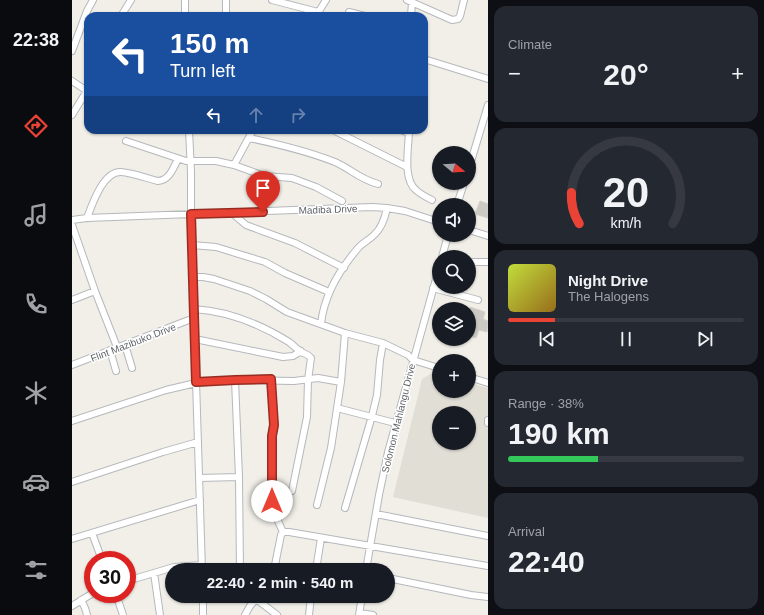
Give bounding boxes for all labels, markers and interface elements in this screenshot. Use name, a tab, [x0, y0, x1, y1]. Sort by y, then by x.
icon: left	[104, 28, 156, 80]
text: 150 m	[170, 28, 249, 59]
text: 22:38	[13, 30, 59, 50]
text: Climate	[508, 37, 552, 52]
text: 20°	[603, 58, 649, 91]
text: Turn left	[170, 61, 235, 81]
text: −	[508, 61, 521, 86]
text: +	[731, 61, 744, 86]
icon: left	[203, 104, 225, 126]
icon: ahead	[245, 104, 267, 126]
icon: right	[287, 104, 309, 126]
icon: directions	[22, 112, 50, 140]
north arrow	[432, 146, 476, 190]
map controls	[432, 146, 476, 450]
text: 20	[603, 168, 649, 215]
pin	[246, 171, 280, 212]
icon: arrive	[252, 177, 274, 199]
button: sound	[432, 198, 476, 242]
icon: music	[22, 201, 50, 229]
street label: Madiba Drive	[298, 203, 358, 216]
text: km/h	[611, 214, 642, 230]
button: search	[432, 250, 476, 294]
text: Night Drive	[568, 272, 648, 289]
text: The Halogens	[568, 289, 649, 304]
icon: phone	[22, 290, 50, 318]
button: layers	[432, 302, 476, 346]
street label: Flint Mazibuko Drive	[89, 321, 178, 364]
icon: previous	[536, 328, 558, 350]
icon: pause	[615, 328, 637, 350]
icon: next	[694, 328, 716, 350]
button: +	[432, 354, 476, 398]
street label: Solomon Mahlangu Drive	[380, 362, 418, 474]
icon: climate	[22, 379, 50, 407]
text: Range · 38%	[508, 396, 584, 411]
button: −	[432, 406, 476, 450]
text: 190 km	[508, 417, 610, 450]
icon: car	[22, 468, 50, 496]
position arrow	[251, 480, 293, 522]
text: Arrival	[508, 524, 545, 539]
text: 22:40	[508, 545, 585, 578]
speed limit sign: 30	[84, 551, 136, 603]
icon: filters	[22, 556, 50, 584]
text: 22:40 · 2 min · 540 m	[207, 574, 353, 591]

